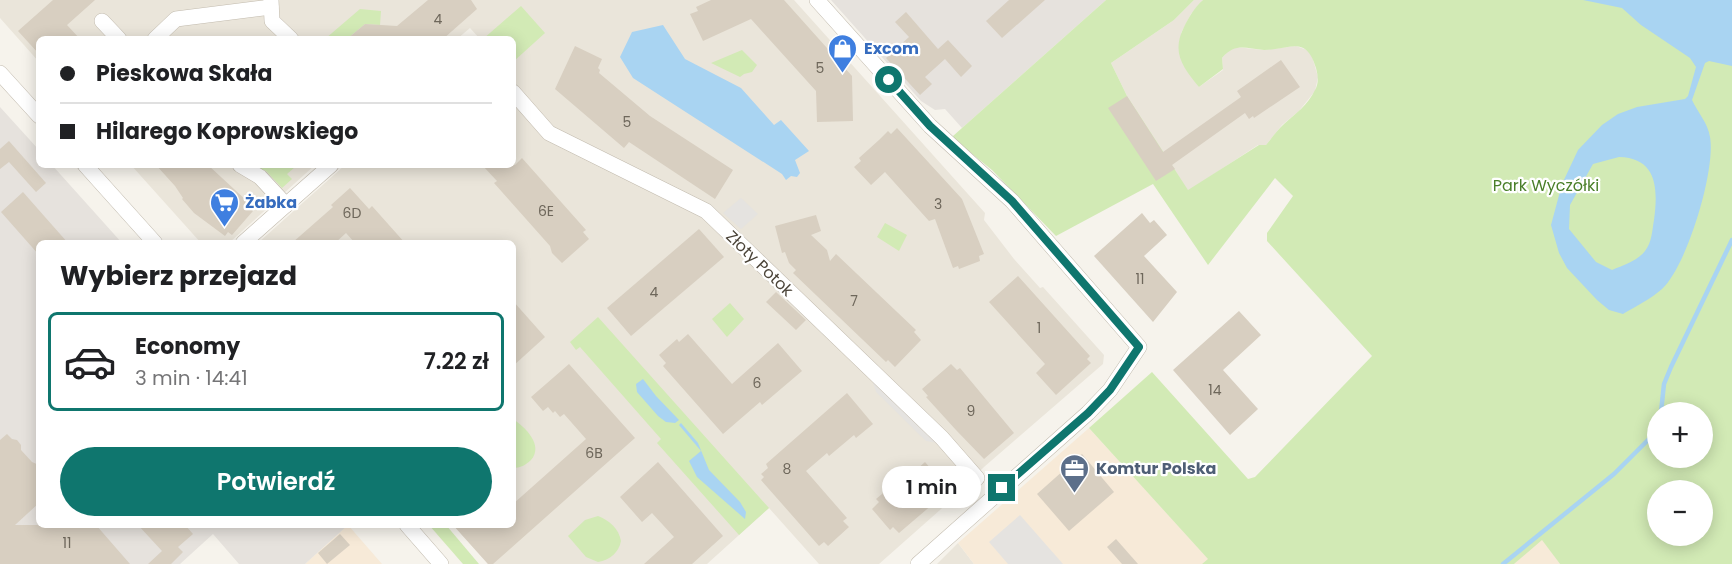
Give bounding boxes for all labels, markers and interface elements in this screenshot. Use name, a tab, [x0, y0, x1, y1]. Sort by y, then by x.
house number: 4	[434, 9, 443, 29]
shop icon: Excom	[827, 32, 859, 74]
place label: Excom	[864, 37, 919, 60]
text: Pieskowa Skała	[96, 58, 272, 89]
house number: 5	[816, 58, 824, 78]
route start	[875, 66, 902, 93]
house number: 5	[623, 112, 631, 132]
text: Hilarego Koprowskiego	[96, 116, 358, 147]
park label: Park Wyczółki	[1493, 174, 1599, 197]
supermarket icon: Żabka	[208, 186, 240, 228]
place label: Żabka	[245, 191, 297, 214]
house number: 3	[934, 194, 942, 214]
house number: 6E	[538, 201, 554, 221]
house number: 6D	[343, 203, 361, 223]
street label: Złoty Potok	[721, 225, 799, 302]
text: Wybierz przejazd	[60, 257, 297, 294]
house number: 11	[1136, 269, 1144, 289]
house number: 4	[650, 282, 659, 302]
house number: 7	[850, 291, 858, 311]
house number: 1	[1037, 318, 1041, 338]
text: Economy	[135, 331, 240, 362]
icon: car	[63, 335, 117, 389]
text: 7.22 zł	[424, 346, 489, 377]
text: 3 min · 14:41	[135, 364, 248, 392]
house number: 6	[753, 373, 762, 393]
house number: 14	[1208, 380, 1222, 400]
house number: 9	[967, 401, 975, 421]
map controls	[1647, 402, 1713, 546]
button: +	[1647, 402, 1713, 468]
house number: 6B	[585, 443, 603, 463]
button: Potwierdź	[60, 447, 492, 516]
office icon: Komtur Polska	[1059, 452, 1091, 494]
place label: Komtur Polska	[1096, 457, 1216, 480]
house number: 8	[783, 459, 792, 479]
callout: 1 min	[882, 467, 981, 509]
text: 1 min	[906, 473, 957, 501]
route end	[988, 474, 1015, 501]
button: −	[1647, 480, 1713, 546]
house number: 11	[63, 533, 71, 553]

